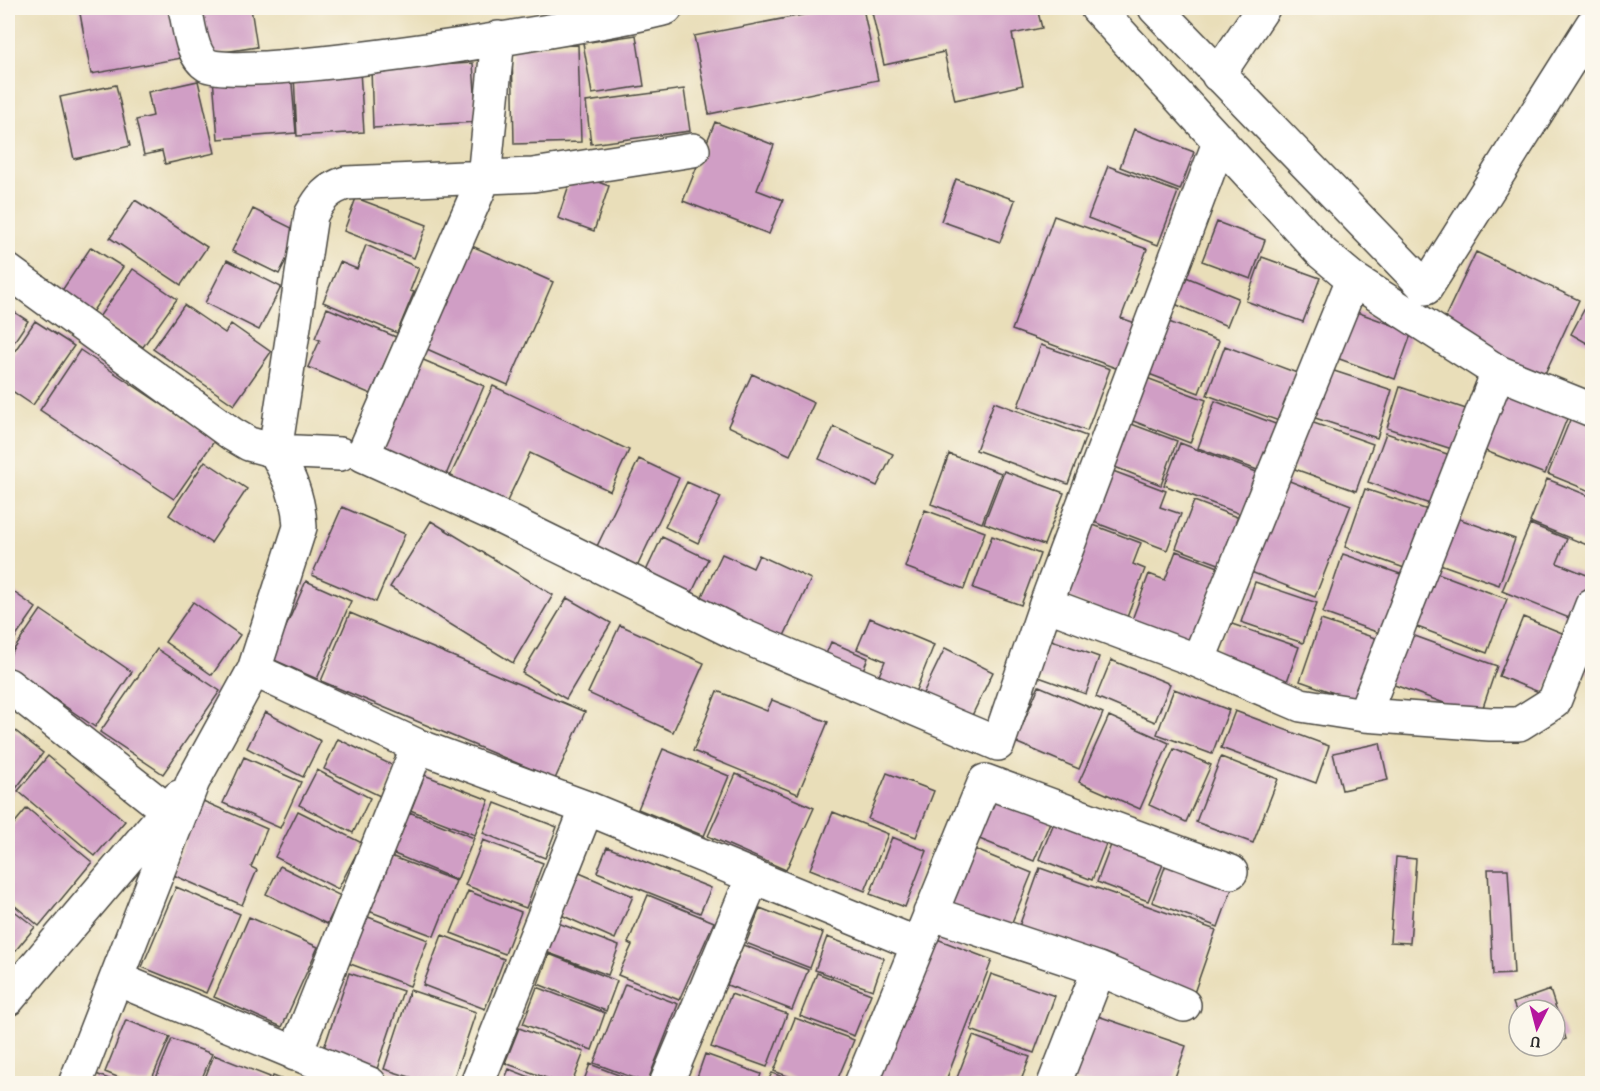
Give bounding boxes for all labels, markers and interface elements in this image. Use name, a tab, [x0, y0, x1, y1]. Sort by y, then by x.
north arrow	[1507, 998, 1567, 1058]
text: U	[1529, 1030, 1542, 1053]

